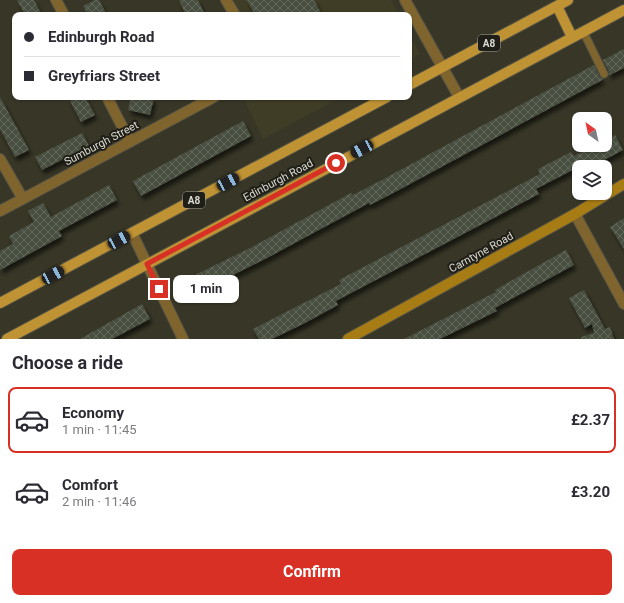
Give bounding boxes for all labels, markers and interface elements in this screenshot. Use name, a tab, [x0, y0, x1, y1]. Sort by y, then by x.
text: Edinburgh Road	[48, 28, 155, 46]
road number: A8	[478, 35, 500, 51]
text: Greyfriars Street	[48, 67, 160, 85]
north arrow	[572, 112, 612, 152]
map controls	[572, 112, 612, 200]
street label: Sumburgh Street	[62, 118, 141, 168]
car	[349, 138, 375, 160]
route start	[327, 154, 345, 172]
street label: Edinburgh Road	[241, 157, 315, 204]
button: layers	[572, 160, 612, 200]
car	[215, 171, 241, 193]
road number: A8	[183, 192, 205, 208]
car	[106, 229, 132, 251]
street label: Carntyne Road	[447, 229, 516, 275]
car	[40, 264, 66, 286]
callout: 1 min	[173, 275, 239, 303]
route end	[150, 280, 168, 298]
text: 1 min	[190, 281, 222, 296]
text: Choose a ride	[12, 352, 123, 373]
icon: car	[14, 402, 50, 438]
text: Economy	[62, 404, 124, 422]
text: £2.37	[571, 411, 610, 429]
text: 1 min · 11:45	[62, 422, 137, 437]
icon: car	[14, 474, 50, 510]
text: Comfort	[62, 476, 118, 494]
text: £3.20	[571, 483, 610, 501]
text: 2 min · 11:46	[62, 494, 137, 509]
button: Confirm	[12, 549, 612, 595]

